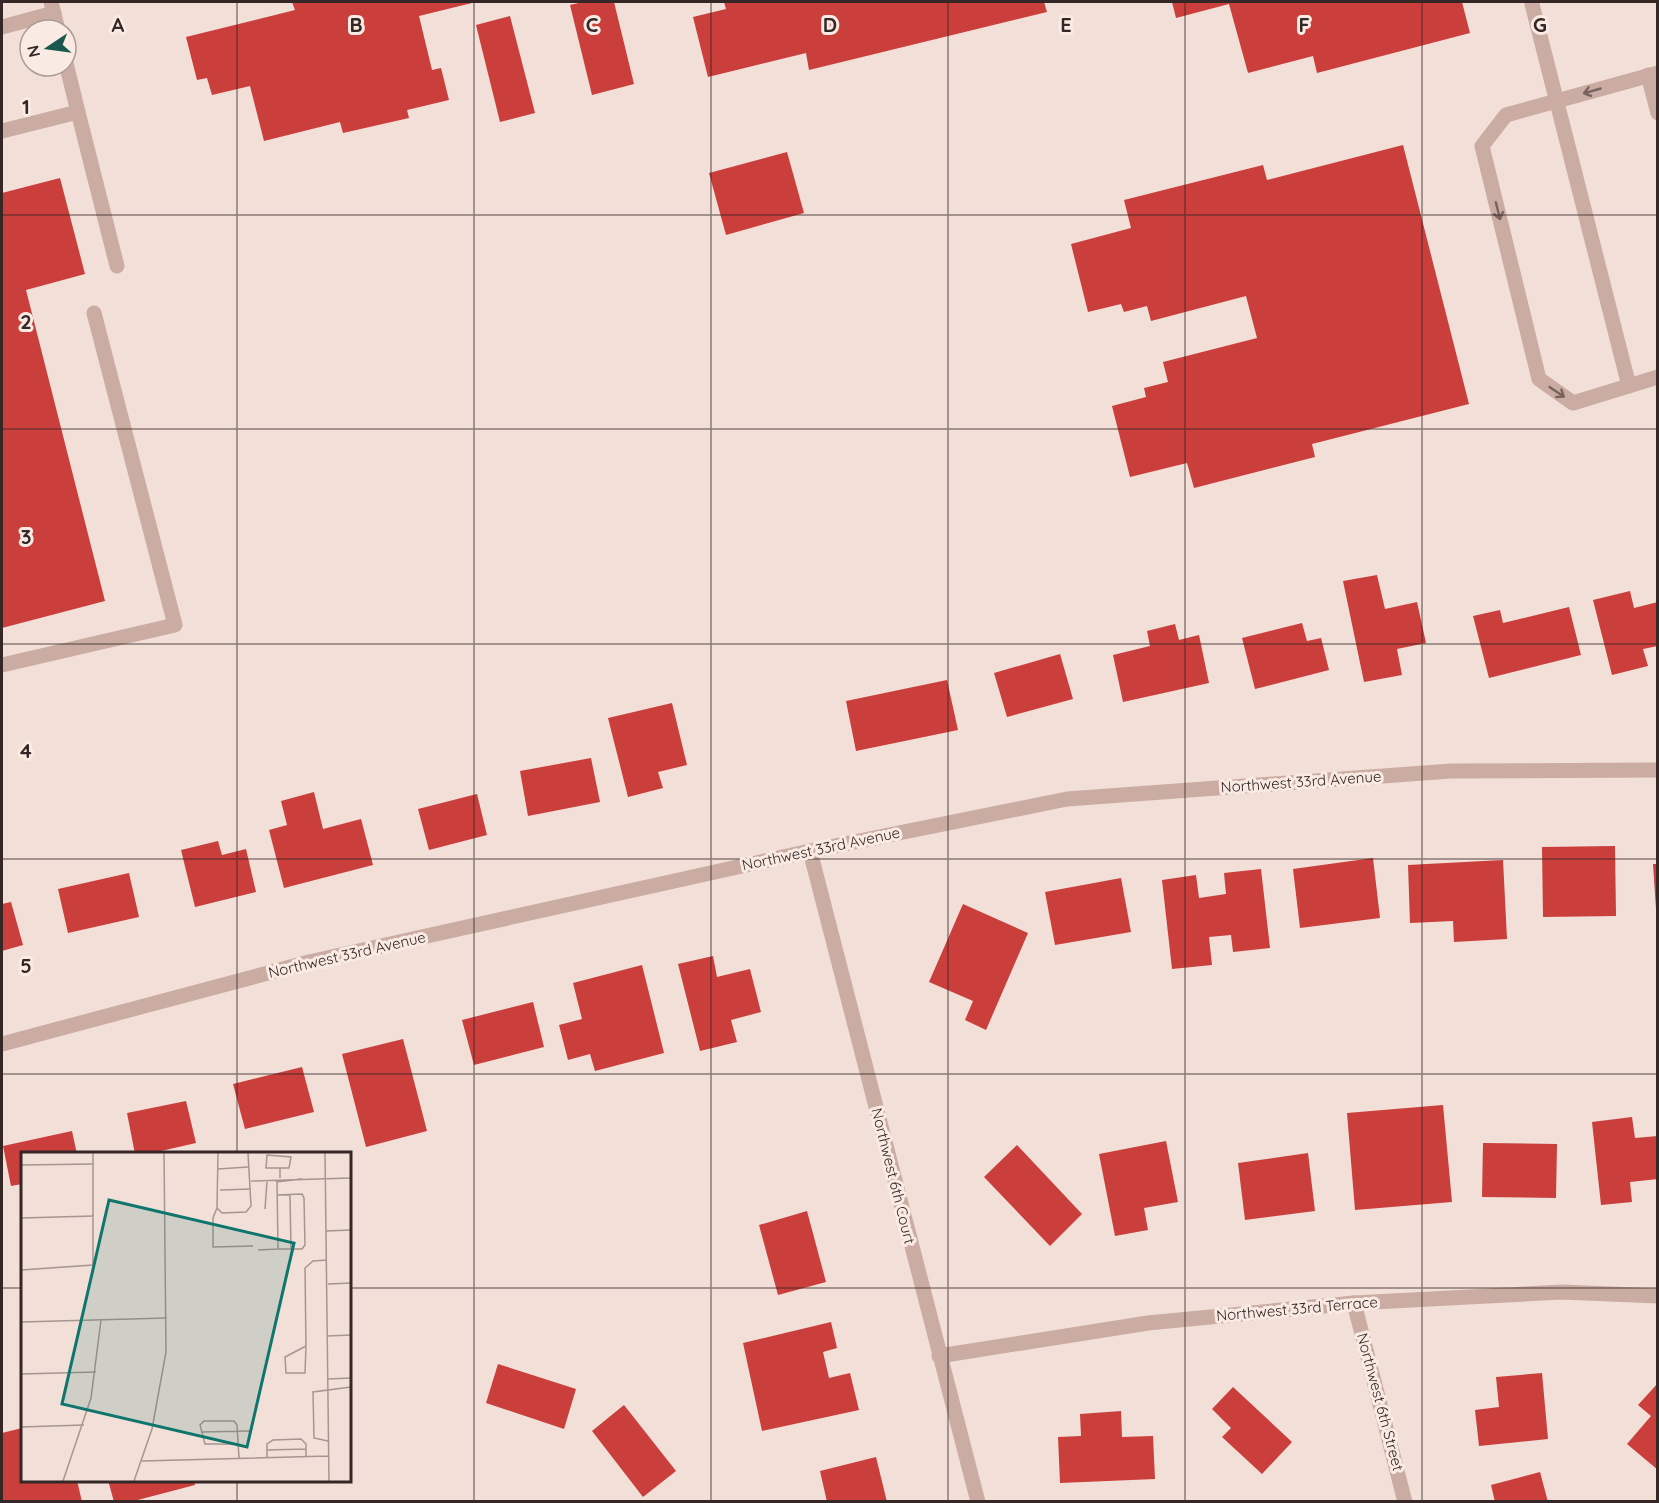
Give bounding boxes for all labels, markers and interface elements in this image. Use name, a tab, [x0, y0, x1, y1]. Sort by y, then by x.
text: A	[112, 12, 125, 37]
text: B	[349, 12, 363, 37]
text: C	[586, 12, 599, 37]
text: D	[823, 12, 837, 37]
text: E	[1060, 12, 1072, 37]
text: F	[1298, 12, 1310, 37]
text: G	[1533, 12, 1547, 37]
north arrow	[18, 18, 78, 78]
text: N	[22, 43, 44, 59]
one-way arrow	[1582, 86, 1601, 97]
text: 1	[22, 94, 30, 119]
one-way arrow	[1492, 201, 1504, 220]
text: 2	[20, 309, 32, 334]
one-way arrow	[1548, 385, 1565, 398]
text: 3	[21, 524, 31, 549]
text: 4	[20, 738, 32, 763]
street label: Northwest 33rd Avenue	[1220, 766, 1382, 797]
street label: Northwest 33rd Avenue	[740, 822, 902, 875]
street label: Northwest 33rd Avenue	[266, 927, 427, 982]
text: 5	[20, 953, 32, 978]
street label: Northwest 6th Court	[867, 1106, 920, 1246]
inset map	[21, 1152, 351, 1482]
street label: Northwest 33rd Terrace	[1215, 1292, 1379, 1325]
street label: Northwest 6th Street	[1353, 1331, 1408, 1473]

